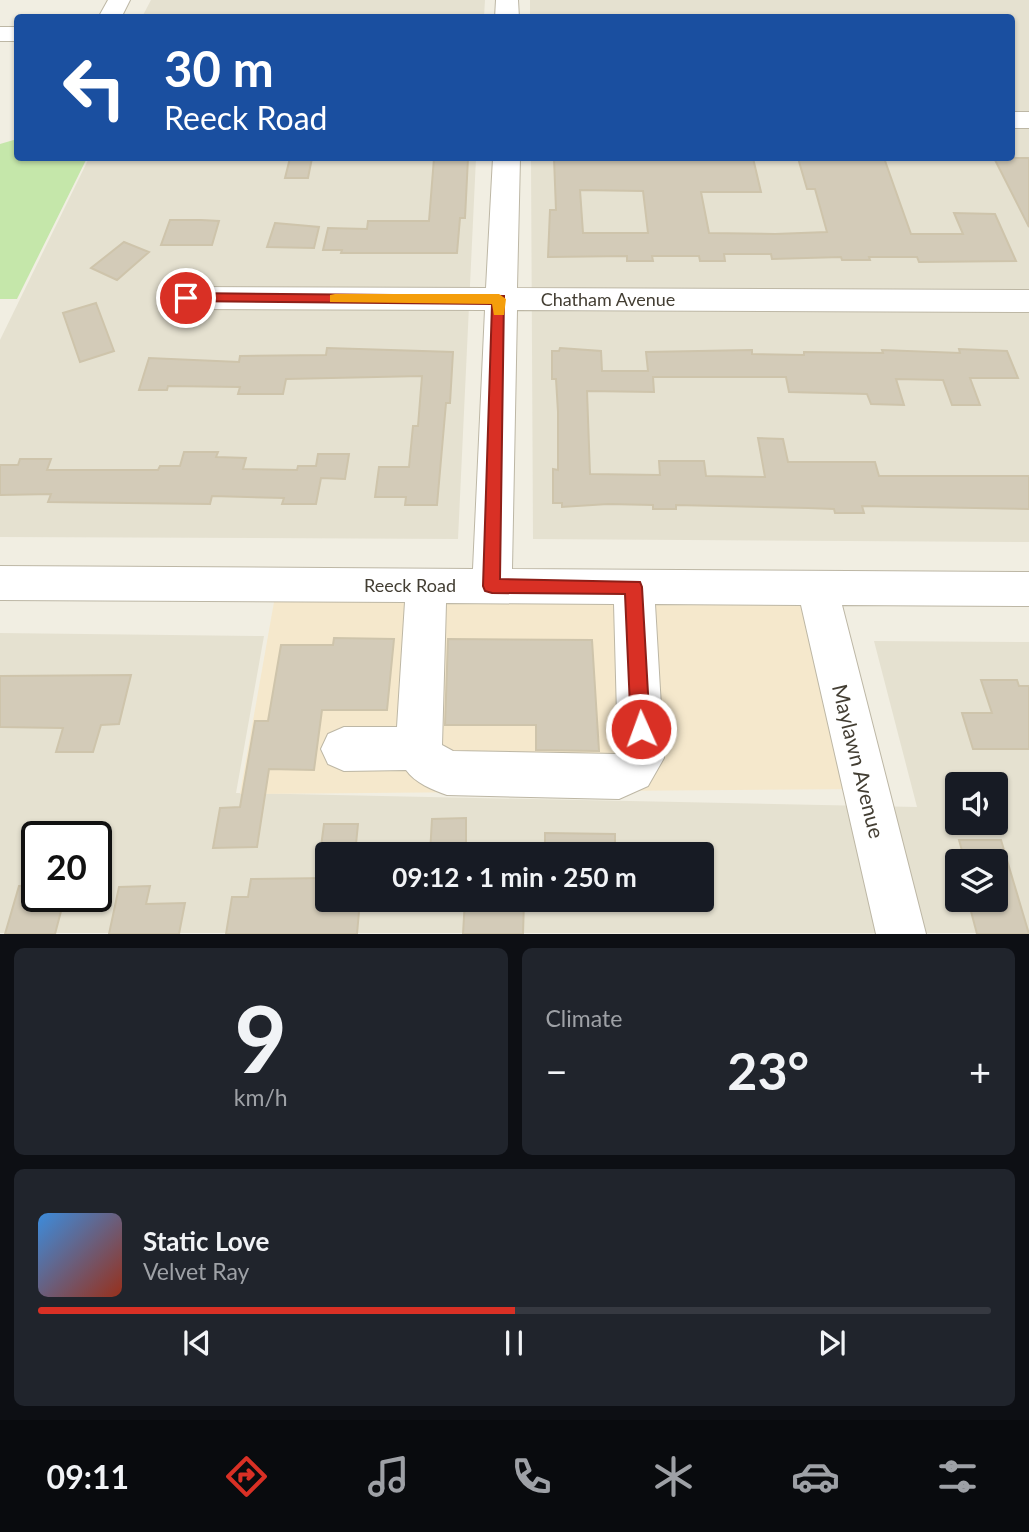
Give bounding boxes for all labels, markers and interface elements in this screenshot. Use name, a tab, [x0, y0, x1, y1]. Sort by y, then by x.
text: 30 m	[164, 39, 274, 97]
icon: left	[49, 42, 140, 133]
text: Reeck Road	[164, 98, 328, 137]
pin	[156, 268, 216, 328]
icon: arrive	[167, 279, 205, 317]
street label: Chatham Avenue	[541, 288, 675, 310]
street label: Reeck Road	[364, 574, 456, 596]
street label: Maylawn Avenue	[828, 681, 890, 841]
position arrow	[604, 692, 678, 766]
map controls	[945, 772, 1008, 912]
button: sound	[945, 772, 1008, 835]
speed limit sign: 20	[21, 821, 112, 912]
button: layers	[945, 849, 1008, 912]
text: 09:12 · 1 min · 250 m	[392, 861, 637, 893]
text: 9	[234, 983, 287, 1092]
text: Climate	[546, 1004, 622, 1032]
text: 23°	[727, 1039, 809, 1101]
text: −	[546, 1048, 568, 1094]
text: +	[969, 1048, 991, 1094]
text: km/h	[234, 1083, 288, 1111]
text: Static Love	[143, 1225, 270, 1257]
text: Velvet Ray	[143, 1257, 249, 1285]
icon: previous	[178, 1324, 216, 1362]
icon: pause	[495, 1324, 533, 1362]
icon: next	[813, 1324, 851, 1362]
icon: directions	[222, 1452, 271, 1501]
icon: music	[364, 1452, 413, 1501]
icon: phone	[507, 1452, 556, 1501]
icon: climate	[649, 1452, 698, 1501]
icon: car	[791, 1452, 840, 1501]
icon: filters	[933, 1452, 982, 1501]
text: 09:11	[47, 1457, 129, 1496]

